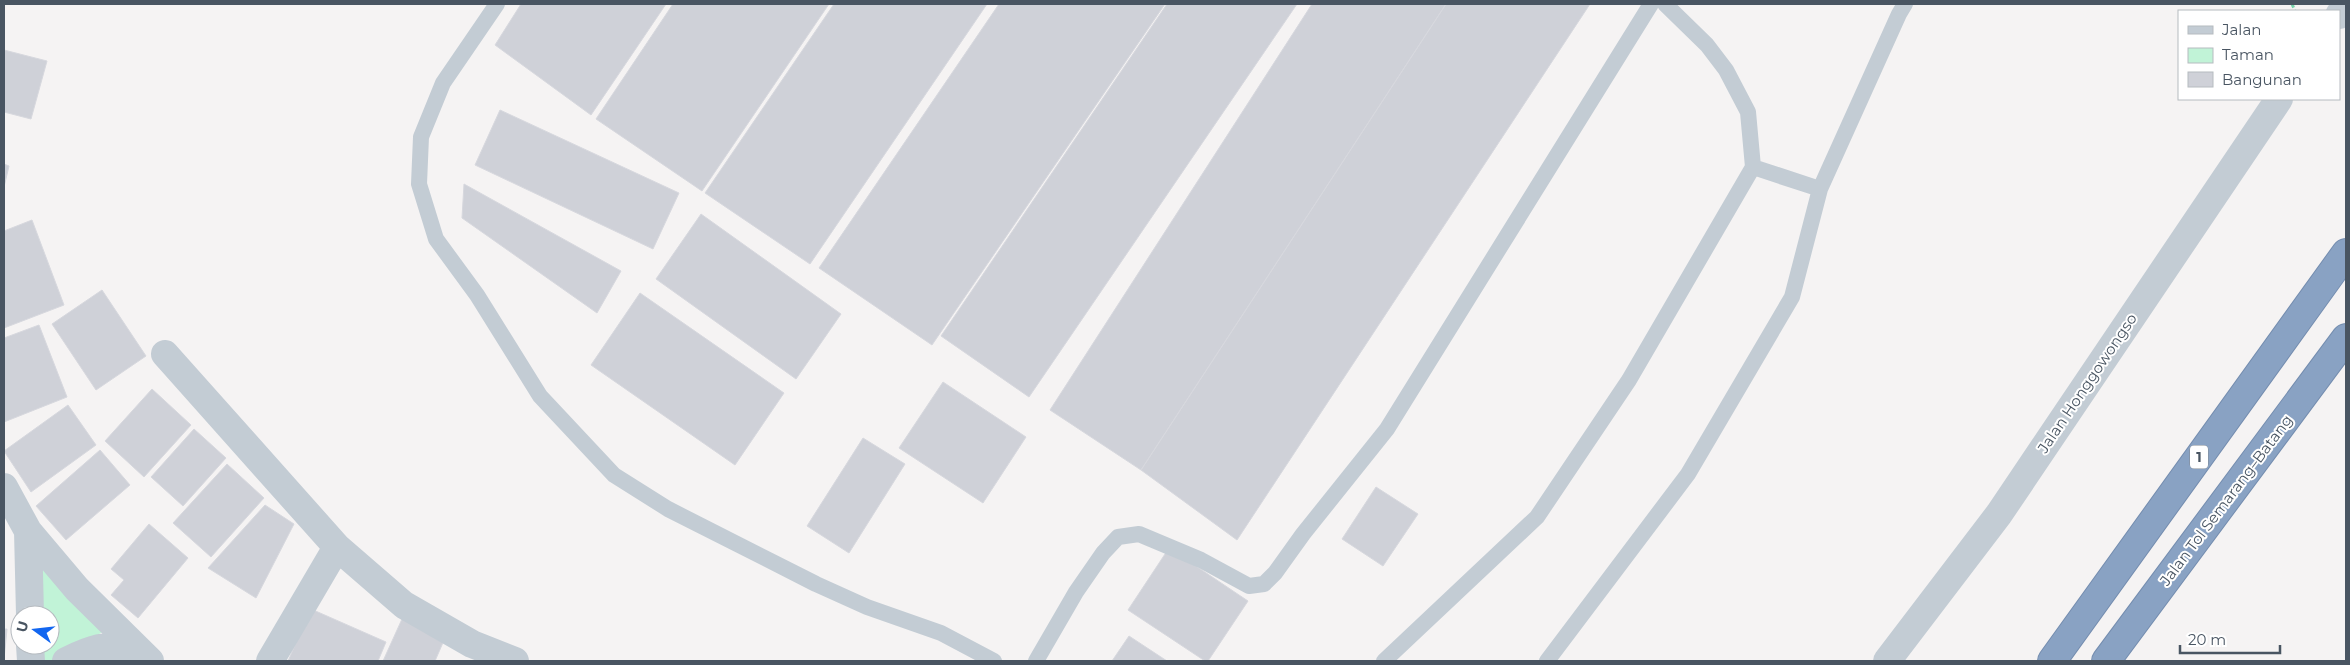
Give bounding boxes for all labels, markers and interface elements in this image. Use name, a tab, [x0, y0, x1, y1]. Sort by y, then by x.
legend	[2178, 10, 2340, 100]
text: Jalan	[2221, 20, 2261, 39]
text: Taman	[2222, 45, 2274, 64]
text: Bangunan	[2222, 70, 2302, 89]
street label: Jalan Honggowongso	[2033, 310, 2141, 457]
street label: Jalan Tol Semarang–Batang	[2155, 411, 2296, 590]
road number: 1	[2190, 446, 2208, 468]
north arrow	[10, 605, 60, 655]
text: U	[12, 619, 33, 634]
scale bar	[2180, 622, 2280, 654]
text: 20 m	[2188, 630, 2226, 649]

